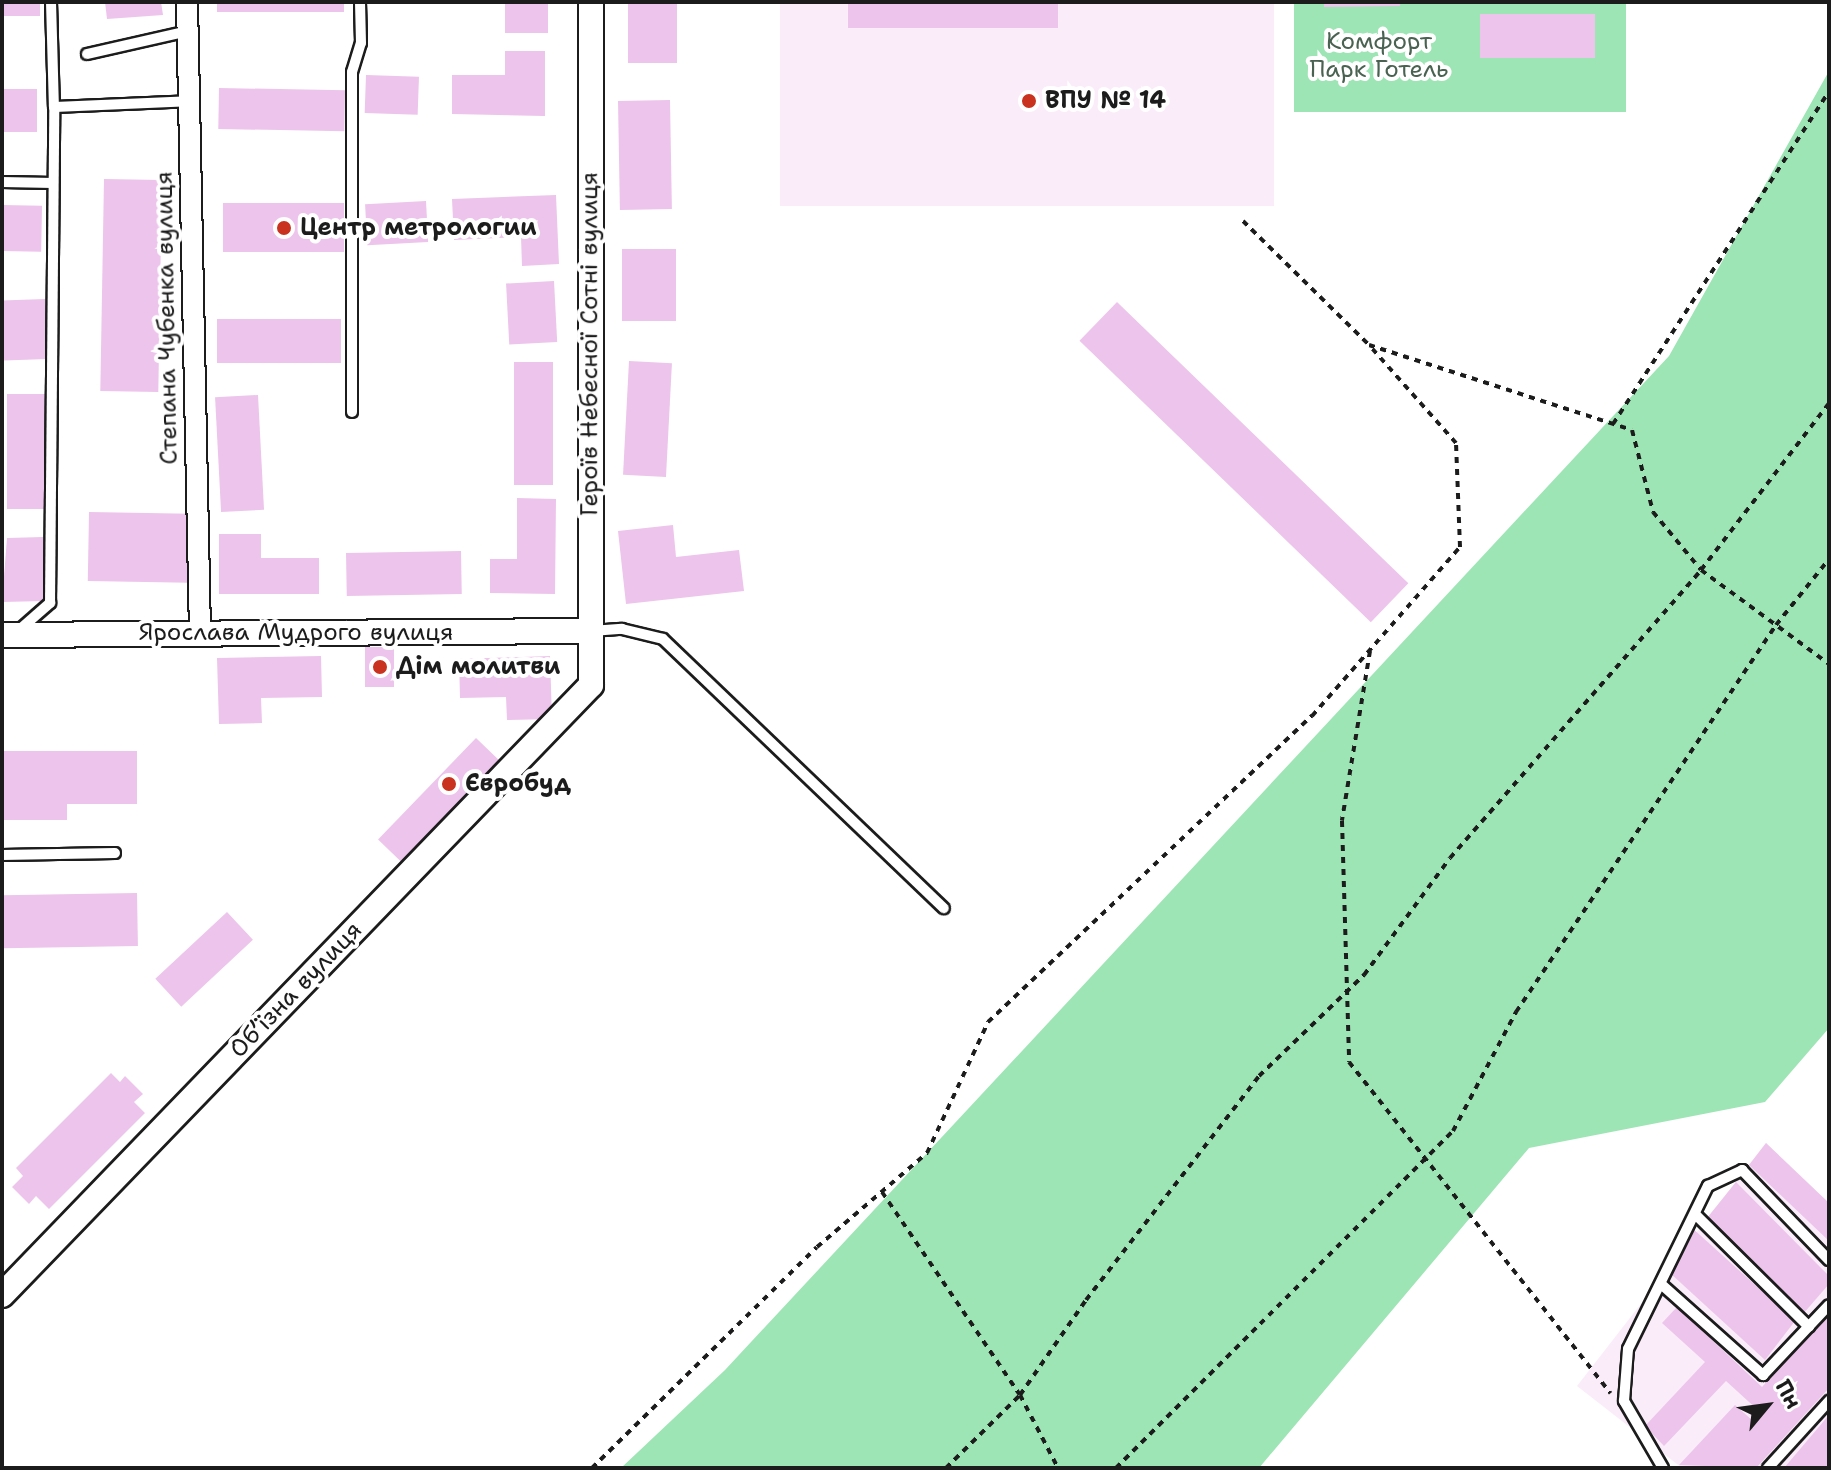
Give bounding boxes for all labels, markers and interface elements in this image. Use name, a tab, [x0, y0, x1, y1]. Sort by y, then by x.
park label: Комфорт Парк Готель	[1310, 28, 1448, 84]
place label: ВПУ № 14	[1045, 87, 1166, 115]
marker: ВПУ № 14	[1020, 92, 1038, 110]
street label: Степана Чубенка вулиця	[150, 171, 184, 465]
street label: Героїв Небесної Сотні вулиця	[576, 172, 604, 516]
place label: Центр метрологии	[300, 214, 537, 242]
marker: Центр метрологии	[275, 219, 293, 237]
street label: Ярослава Мудрого вулиця	[139, 619, 453, 647]
place label: Дім молитви	[396, 653, 560, 681]
marker: Дім молитви	[371, 658, 389, 676]
place label: Євробуд	[465, 770, 571, 798]
marker: Євробуд	[440, 775, 458, 793]
street label: Об’їзна вулиця	[224, 916, 368, 1064]
north arrow	[1727, 1366, 1807, 1446]
text: Пн	[1769, 1374, 1808, 1414]

